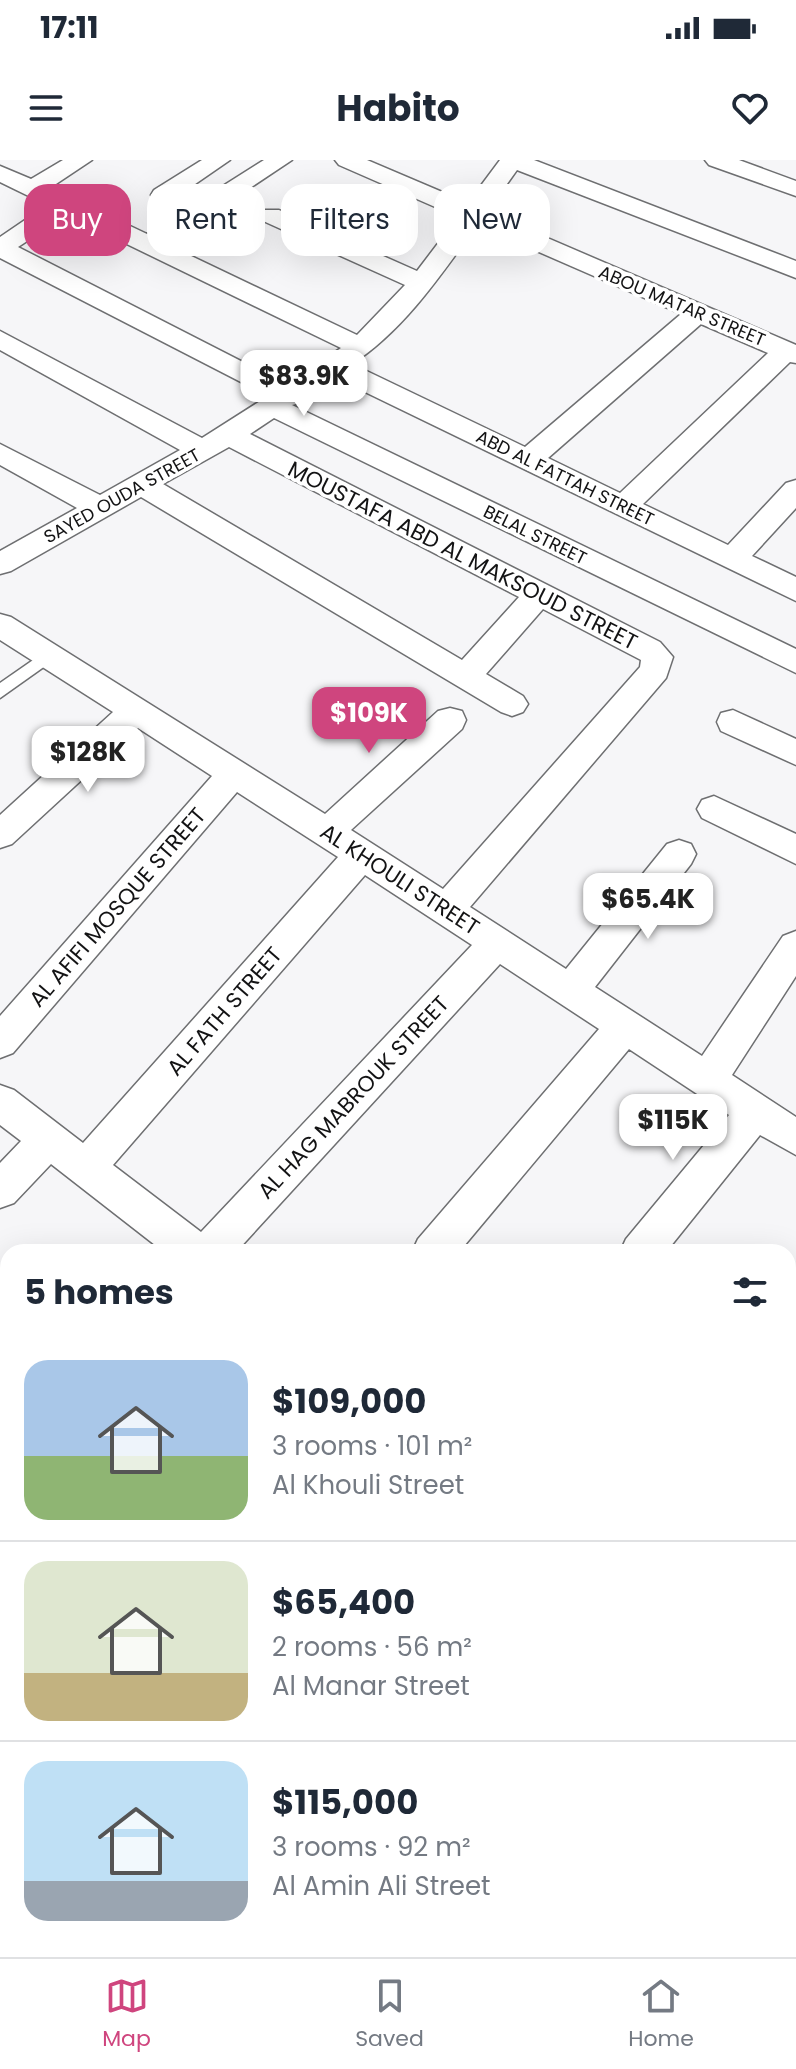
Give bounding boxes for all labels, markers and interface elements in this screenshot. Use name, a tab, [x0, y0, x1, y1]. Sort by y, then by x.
text: 17:11	[40, 6, 98, 49]
text: Habito	[336, 83, 460, 134]
icon: menu	[24, 86, 68, 130]
icon: heart	[728, 86, 772, 130]
chip: Buy	[24, 184, 131, 256]
chip: Rent	[147, 184, 265, 256]
chip: Filters	[281, 184, 418, 256]
chip: New	[434, 184, 550, 256]
street label: ABOU MATAR STREET	[595, 259, 770, 352]
pin: $83.9K	[239, 350, 369, 418]
text: $83.9K	[258, 358, 350, 394]
street label: ABD AL FATTAH STREET	[472, 424, 659, 532]
street label: SAYED OUDA STREET	[39, 442, 205, 549]
street label: MOUSTAFA ABD AL MAKSOUD STREET	[283, 453, 643, 658]
street label: BELAL STREET	[479, 499, 591, 570]
pin: $109K	[313, 687, 425, 755]
text: $109K	[330, 695, 408, 731]
pin: $128K	[32, 726, 144, 794]
text: $128K	[50, 734, 126, 770]
street label: AL AFIFI MOSQUE STREET	[22, 801, 213, 1014]
street label: AL KHOULI STREET	[314, 816, 485, 943]
pin: $65.4K	[583, 873, 713, 941]
text: $65.4K	[601, 881, 695, 917]
street label: AL FATH STREET	[160, 940, 289, 1083]
street label: AL HAG MABROUK STREET	[251, 989, 456, 1206]
pin: $115K	[617, 1094, 729, 1162]
text: $115K	[637, 1102, 709, 1138]
text: 5 homes	[24, 1268, 174, 1316]
icon: filters	[728, 1270, 772, 1314]
text: $109,000	[272, 1377, 427, 1425]
icon: home	[88, 1392, 184, 1488]
text: 3 rooms · 101 m²	[272, 1428, 472, 1464]
text: Al Khouli Street	[272, 1467, 464, 1503]
text: $65,400	[272, 1578, 415, 1626]
icon: home	[88, 1593, 184, 1689]
text: 2 rooms · 56 m²	[272, 1629, 472, 1665]
text: Al Manar Street	[272, 1668, 470, 1704]
text: $115,000	[272, 1778, 418, 1826]
icon: home	[88, 1793, 184, 1889]
text: 3 rooms · 92 m²	[272, 1829, 471, 1865]
text: Al Amin Ali Street	[272, 1868, 491, 1904]
tab: Map	[102, 1974, 151, 2055]
tab: Saved	[355, 1974, 424, 2055]
tab: Home	[628, 1974, 694, 2055]

